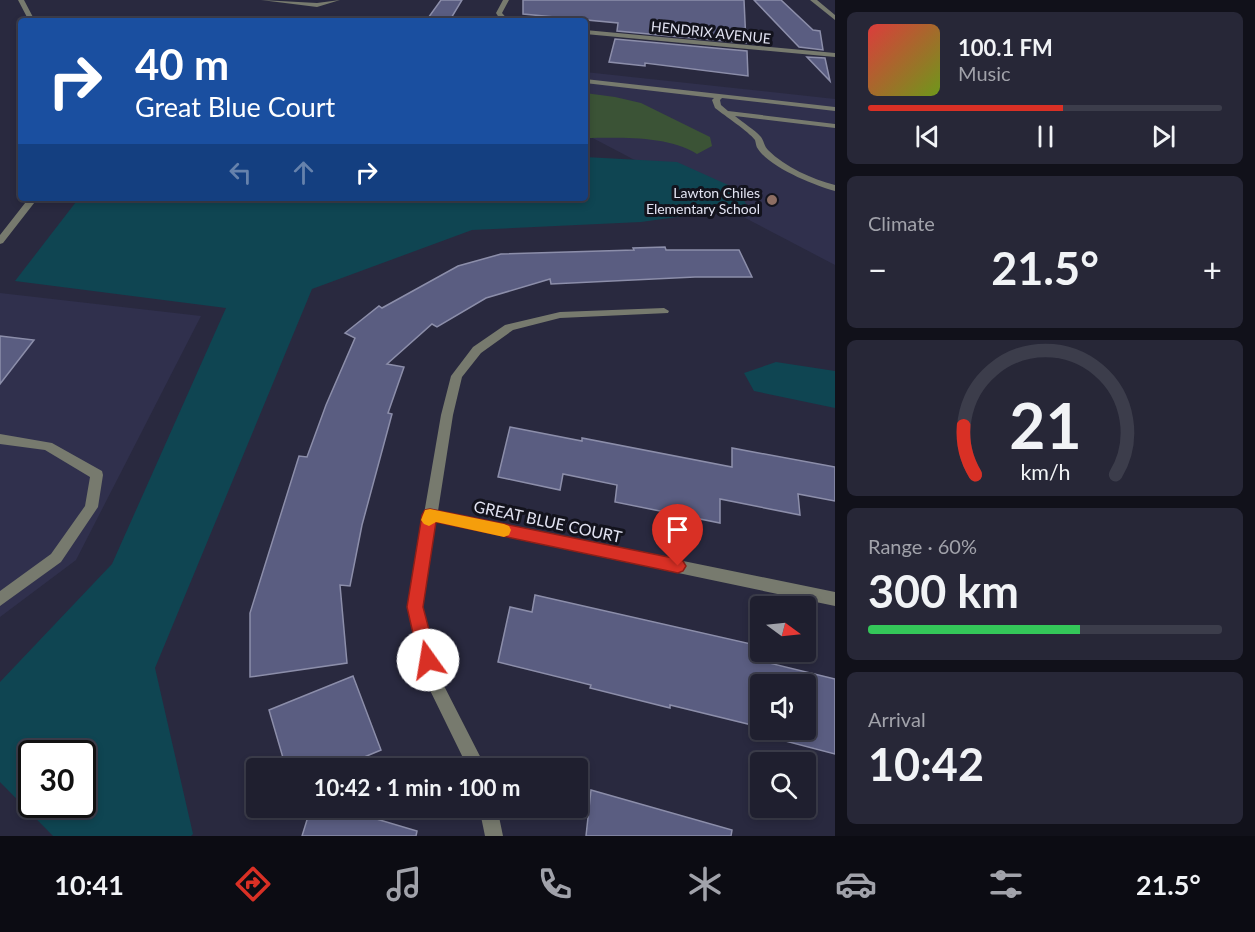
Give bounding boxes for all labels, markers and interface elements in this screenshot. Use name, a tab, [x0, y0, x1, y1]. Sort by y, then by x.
street label: HENDRIX AVENUE	[650, 17, 772, 47]
text: 100.1 FM	[958, 34, 1053, 61]
text: 40 m	[135, 39, 229, 89]
icon: right	[36, 42, 114, 120]
text: Music	[958, 61, 1011, 85]
text: Great Blue Court	[135, 90, 335, 123]
icon: previous	[911, 120, 944, 153]
icon: pause	[1029, 120, 1062, 153]
icon: next	[1147, 120, 1180, 153]
icon: left	[224, 156, 257, 189]
icon: ahead	[287, 156, 320, 189]
icon: right	[350, 156, 383, 189]
place label: Lawton Chiles Elementary School	[646, 184, 760, 217]
marker: Lawton Chiles Elementary School	[765, 193, 779, 207]
text: Climate	[868, 211, 935, 235]
text: 21.5°	[991, 241, 1099, 295]
text: −	[868, 249, 887, 289]
text: +	[1203, 249, 1222, 289]
text: 21	[1009, 387, 1081, 462]
text: km/h	[1020, 459, 1070, 485]
street label: GREAT BLUE COURT	[472, 496, 624, 546]
pin	[652, 504, 703, 566]
icon: arrive	[661, 513, 694, 546]
text: Range · 60%	[868, 534, 977, 558]
text: 300 km	[868, 564, 1019, 618]
north arrow	[750, 596, 816, 662]
map controls	[750, 596, 816, 818]
position arrow	[396, 628, 460, 692]
button: sound	[750, 674, 816, 740]
text: Arrival	[868, 707, 926, 731]
text: 10:42	[868, 737, 984, 791]
speed limit sign: 30	[18, 740, 96, 818]
button: search	[750, 752, 816, 818]
text: 10:42 · 1 min · 100 m	[314, 774, 520, 801]
icon: directions	[232, 863, 274, 905]
icon: music	[383, 863, 425, 905]
icon: phone	[534, 863, 576, 905]
icon: climate	[684, 863, 726, 905]
icon: car	[835, 863, 877, 905]
icon: filters	[985, 863, 1027, 905]
text: 10:41	[54, 868, 124, 901]
text: 21.5°	[1136, 868, 1201, 901]

